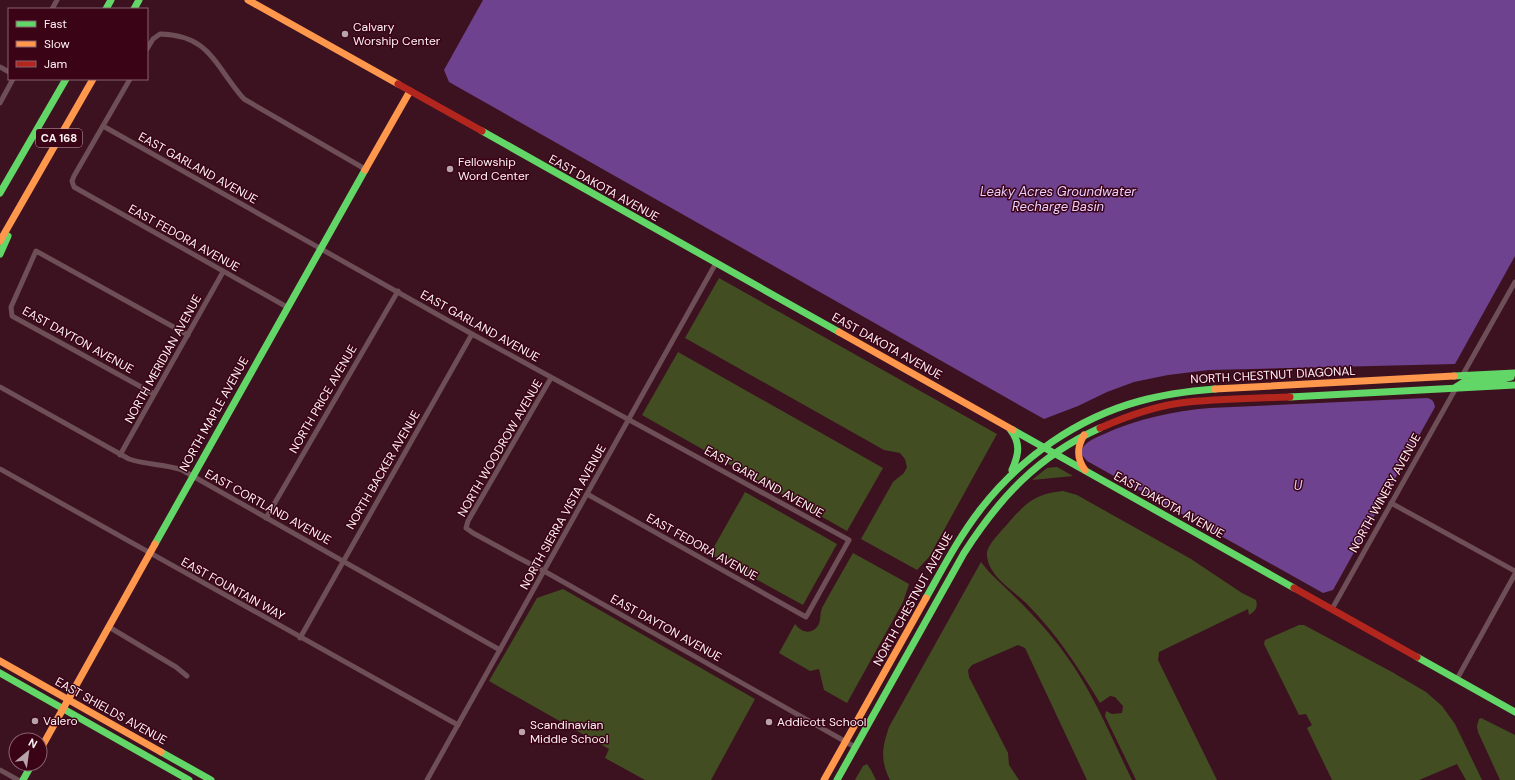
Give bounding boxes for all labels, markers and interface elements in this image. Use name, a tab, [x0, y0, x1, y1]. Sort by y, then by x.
legend	[8, 8, 148, 80]
text: Fast	[44, 16, 67, 32]
place label: Calvary Worship Center	[353, 19, 441, 49]
marker: Calvary Worship Center	[340, 29, 350, 39]
text: Slow	[44, 36, 70, 52]
text: Jam	[44, 56, 67, 72]
street label: EAST GARLAND AVENUE	[135, 128, 261, 208]
road number: CA 168	[36, 129, 82, 147]
street label: EAST DAKOTA AVENUE	[546, 151, 662, 225]
place label: Fellowship Word Center	[458, 154, 530, 184]
marker: Fellowship Word Center	[445, 164, 455, 174]
water label: Leaky Acres Groundwater Recharge Basin	[980, 183, 1137, 215]
street label: EAST FEDORA AVENUE	[125, 201, 243, 275]
street label: EAST GARLAND AVENUE	[417, 286, 543, 366]
street label: NORTH MERIDIAN AVENUE	[121, 292, 205, 426]
street label: EAST DAYTON AVENUE	[20, 303, 137, 377]
street label: EAST DAKOTA AVENUE	[829, 309, 945, 383]
street label: NORTH PRICE AVENUE	[285, 342, 361, 456]
street label: NORTH MAPLE AVENUE	[176, 354, 252, 474]
street label: NORTH CHESTNUT DIAGONAL	[1190, 363, 1356, 387]
street label: NORTH WOODROW AVENUE	[454, 376, 546, 520]
street label: NORTH BACKER AVENUE	[342, 408, 424, 532]
street label: NORTH WINERY AVENUE	[1346, 430, 1425, 555]
street label: NORTH SIERRA VISTA AVENUE	[516, 441, 610, 593]
street label: EAST GARLAND AVENUE	[701, 442, 827, 522]
street label: EAST CORTLAND AVENUE	[202, 466, 334, 548]
street label: EAST DAKOTA AVENUE	[1111, 468, 1227, 542]
water label: U	[1294, 477, 1303, 494]
street label: EAST FEDORA AVENUE	[643, 510, 761, 584]
street label: NORTH CHESTNUT AVENUE	[870, 529, 957, 669]
street label: EAST FOUNTAIN WAY	[178, 554, 288, 624]
street label: EAST DAYTON AVENUE	[608, 591, 725, 665]
street label: EAST SHIELDS AVENUE	[52, 674, 170, 749]
place label: Valero	[43, 713, 78, 729]
place label: Addicott School	[777, 714, 867, 730]
marker: Valero	[30, 716, 40, 726]
place label: Scandinavian Middle School	[530, 717, 608, 747]
marker: Addicott School	[764, 717, 774, 727]
marker: Scandinavian Middle School	[517, 727, 527, 737]
north arrow	[8, 732, 48, 772]
text: N	[26, 735, 40, 751]

